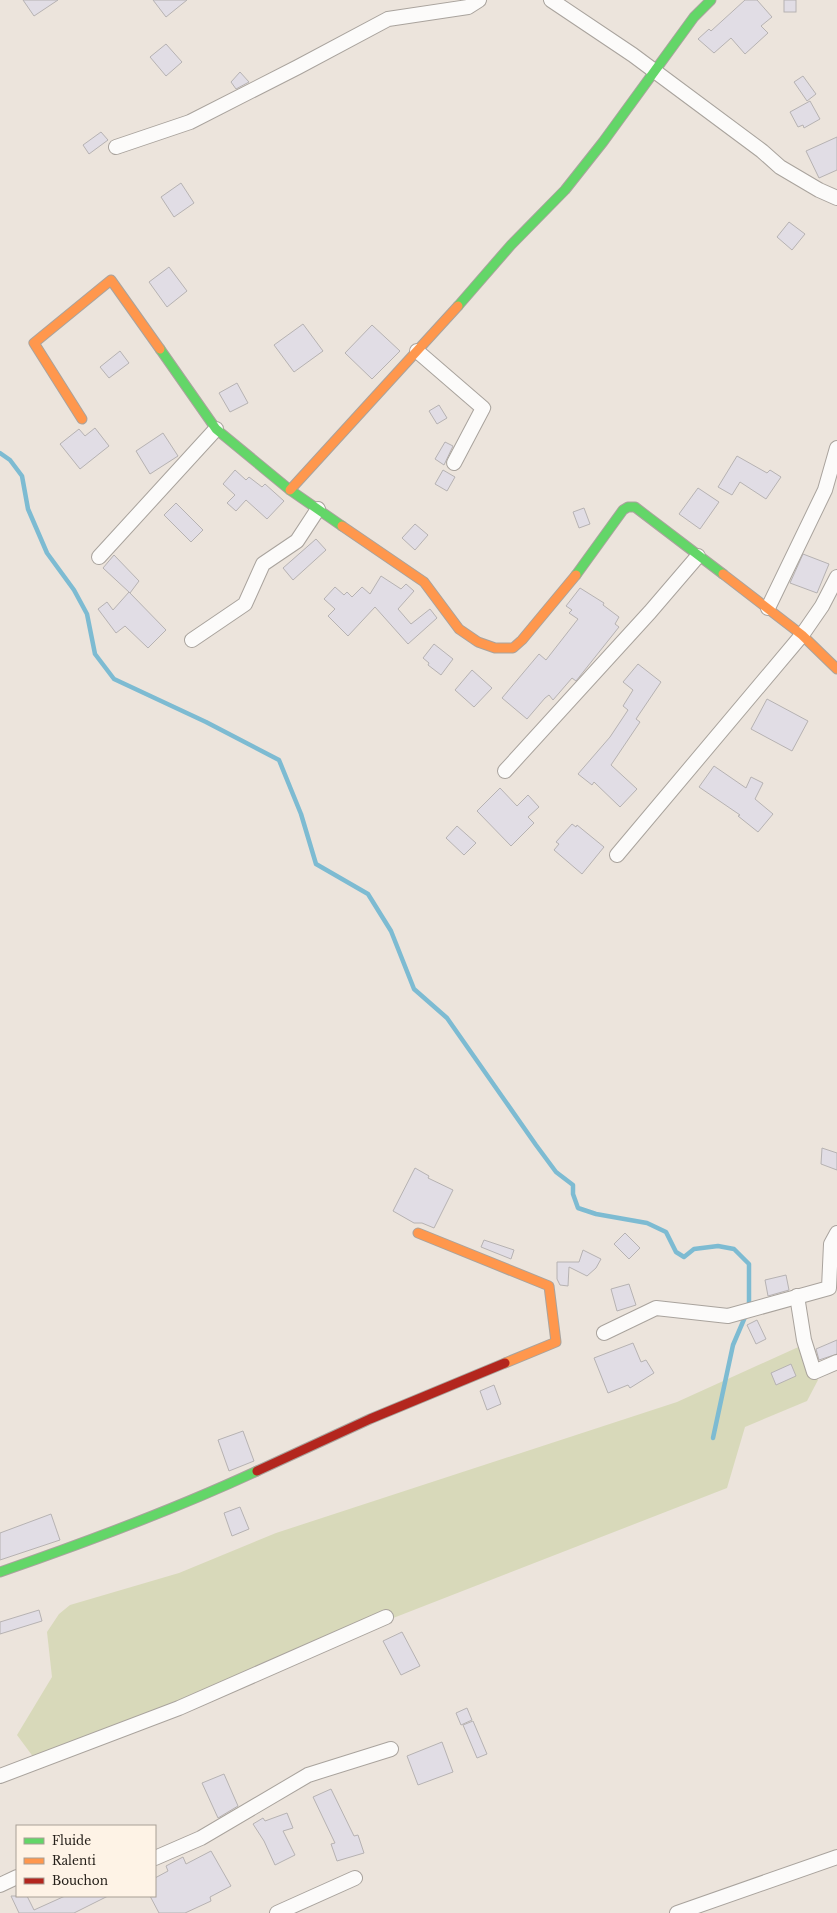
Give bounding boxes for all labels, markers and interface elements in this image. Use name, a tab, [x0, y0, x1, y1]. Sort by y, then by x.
legend	[16, 1825, 156, 1897]
text: Fluide	[52, 1833, 91, 1848]
text: Ralenti	[52, 1853, 96, 1868]
text: Bouchon	[52, 1873, 108, 1888]

